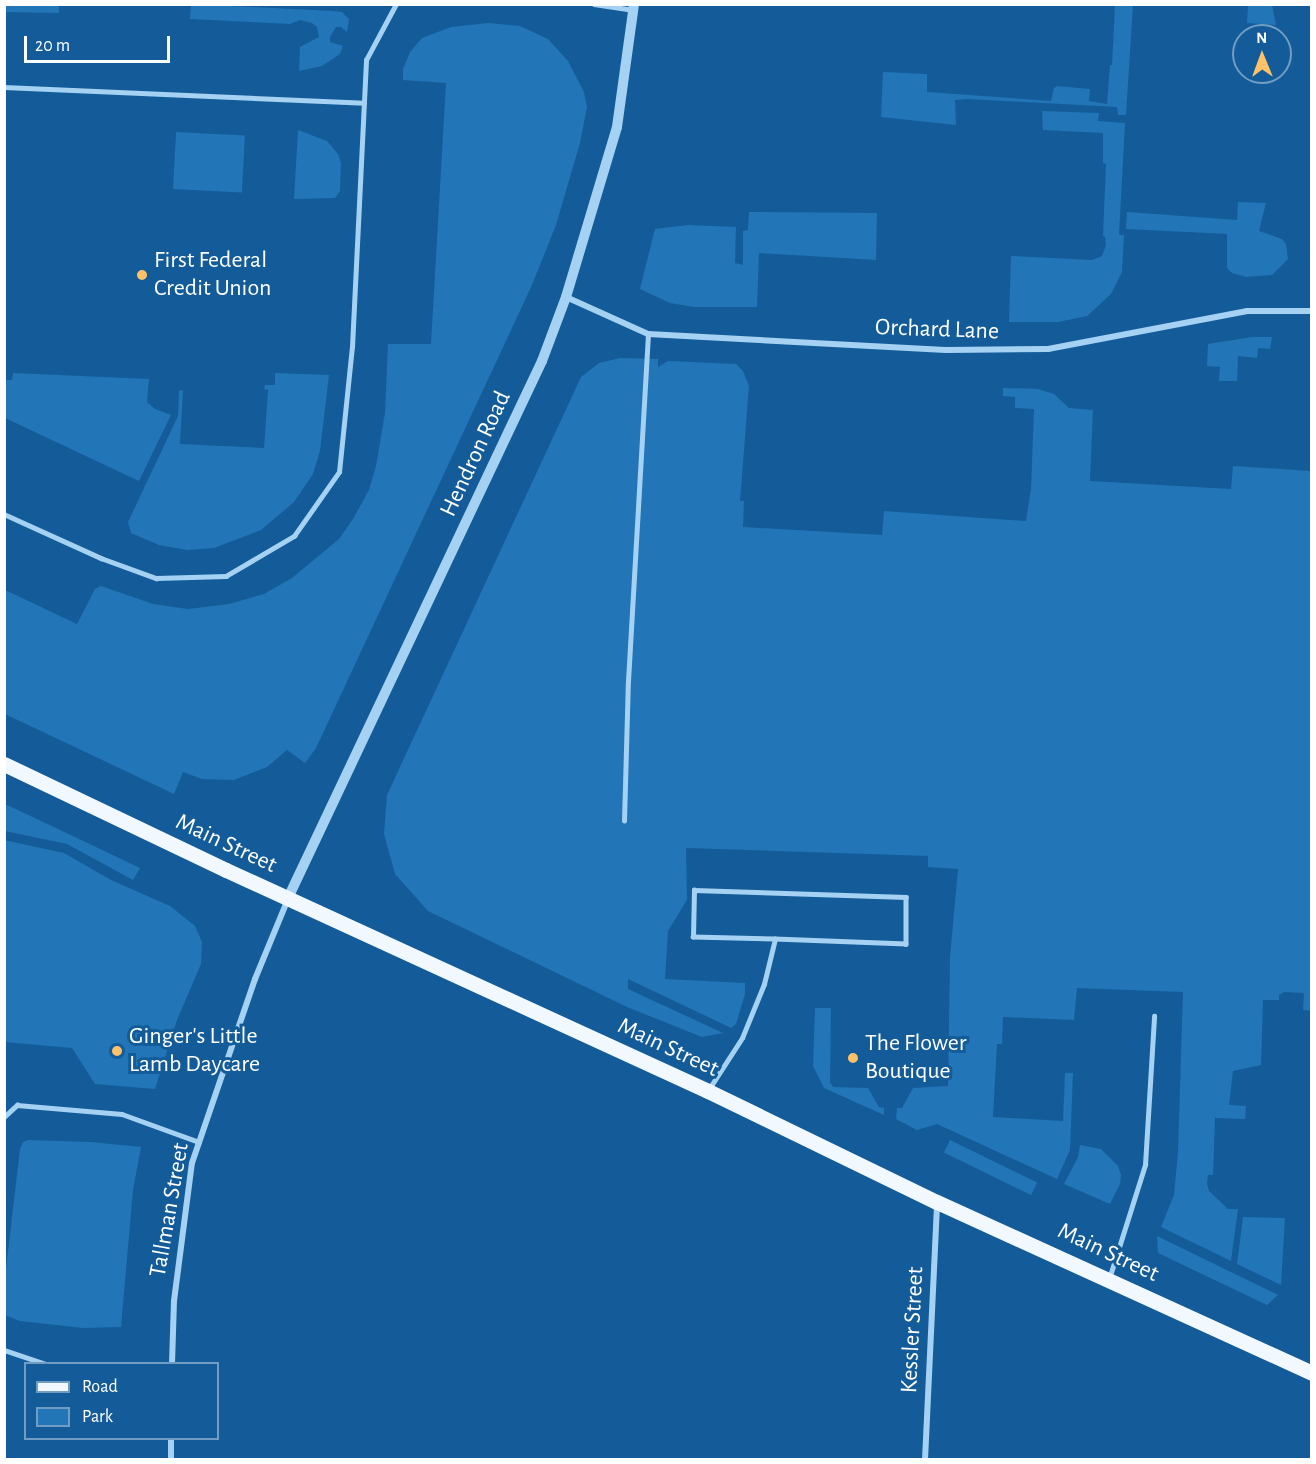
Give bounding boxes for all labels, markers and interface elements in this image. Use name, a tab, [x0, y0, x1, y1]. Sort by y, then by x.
scale bar	[27, 24, 172, 62]
north arrow	[1232, 24, 1292, 84]
text: N	[1256, 30, 1267, 46]
text: 20 m	[35, 37, 70, 55]
place label: First Federal Credit Union	[154, 247, 271, 303]
marker: First Federal Credit Union	[135, 268, 149, 282]
street label: Orchard Lane	[875, 313, 999, 347]
street label: Hendron Road	[434, 387, 518, 521]
street label: Main Street	[171, 808, 281, 880]
street label: Main Street	[613, 1012, 723, 1084]
place label: Ginger's Little Lamb Daycare	[129, 1023, 260, 1079]
place label: The Flower Boutique	[865, 1030, 966, 1086]
marker: Ginger's Little Lamb Daycare	[110, 1044, 124, 1058]
marker: The Flower Boutique	[846, 1051, 860, 1065]
street label: Tallman Street	[144, 1141, 196, 1279]
street label: Main Street	[1053, 1217, 1163, 1289]
street label: Kessler Street	[895, 1266, 931, 1394]
legend	[24, 1362, 219, 1440]
text: Road	[82, 1378, 118, 1396]
text: Park	[82, 1408, 113, 1426]

